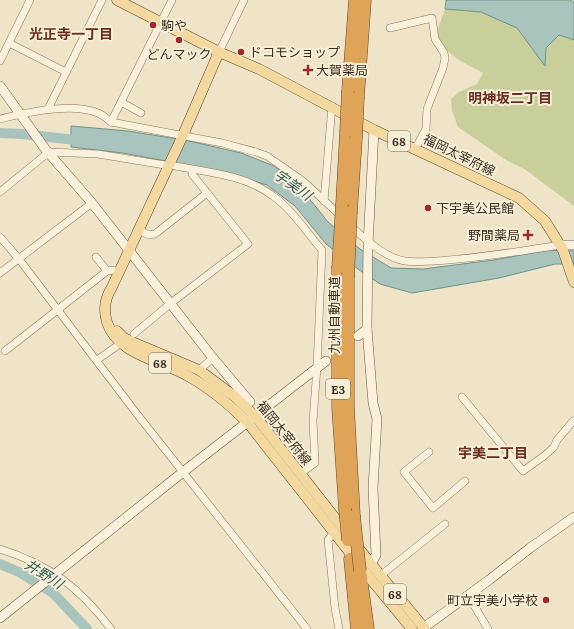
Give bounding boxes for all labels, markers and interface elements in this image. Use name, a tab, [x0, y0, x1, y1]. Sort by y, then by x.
place label: 駒や	[161, 17, 187, 34]
marker: 駒や	[148, 20, 158, 30]
district label: 光正寺一丁目	[29, 25, 113, 43]
marker: どんマック	[174, 35, 184, 45]
place label: ドコモショップ	[249, 44, 340, 61]
place label: どんマック	[146, 46, 212, 63]
marker: ドコモショップ	[236, 47, 246, 57]
place label: 大賀薬局	[316, 62, 368, 79]
marker: 大賀薬局	[303, 65, 313, 75]
district label: 明神坂二丁目	[468, 89, 552, 107]
street label: 福岡太宰府線	[420, 130, 498, 180]
road number: 68	[388, 131, 410, 151]
water label: 宇美川	[271, 166, 317, 206]
place label: 下宇美公民館	[436, 200, 514, 217]
marker: 下宇美公民館	[423, 203, 433, 213]
place label: 野間薬局	[468, 227, 520, 244]
marker: 野間薬局	[523, 230, 533, 240]
street label: 九州自動車道	[326, 276, 343, 354]
road number: 68	[149, 353, 171, 373]
road number: E3	[326, 379, 350, 399]
street label: 福岡太宰府線	[253, 397, 315, 469]
district label: 宇美二丁目	[458, 444, 528, 462]
water label: 井野川	[21, 555, 68, 594]
road number: 68	[384, 584, 406, 604]
place label: 町立宇美小学校	[447, 592, 538, 609]
marker: 町立宇美小学校	[541, 595, 551, 605]

